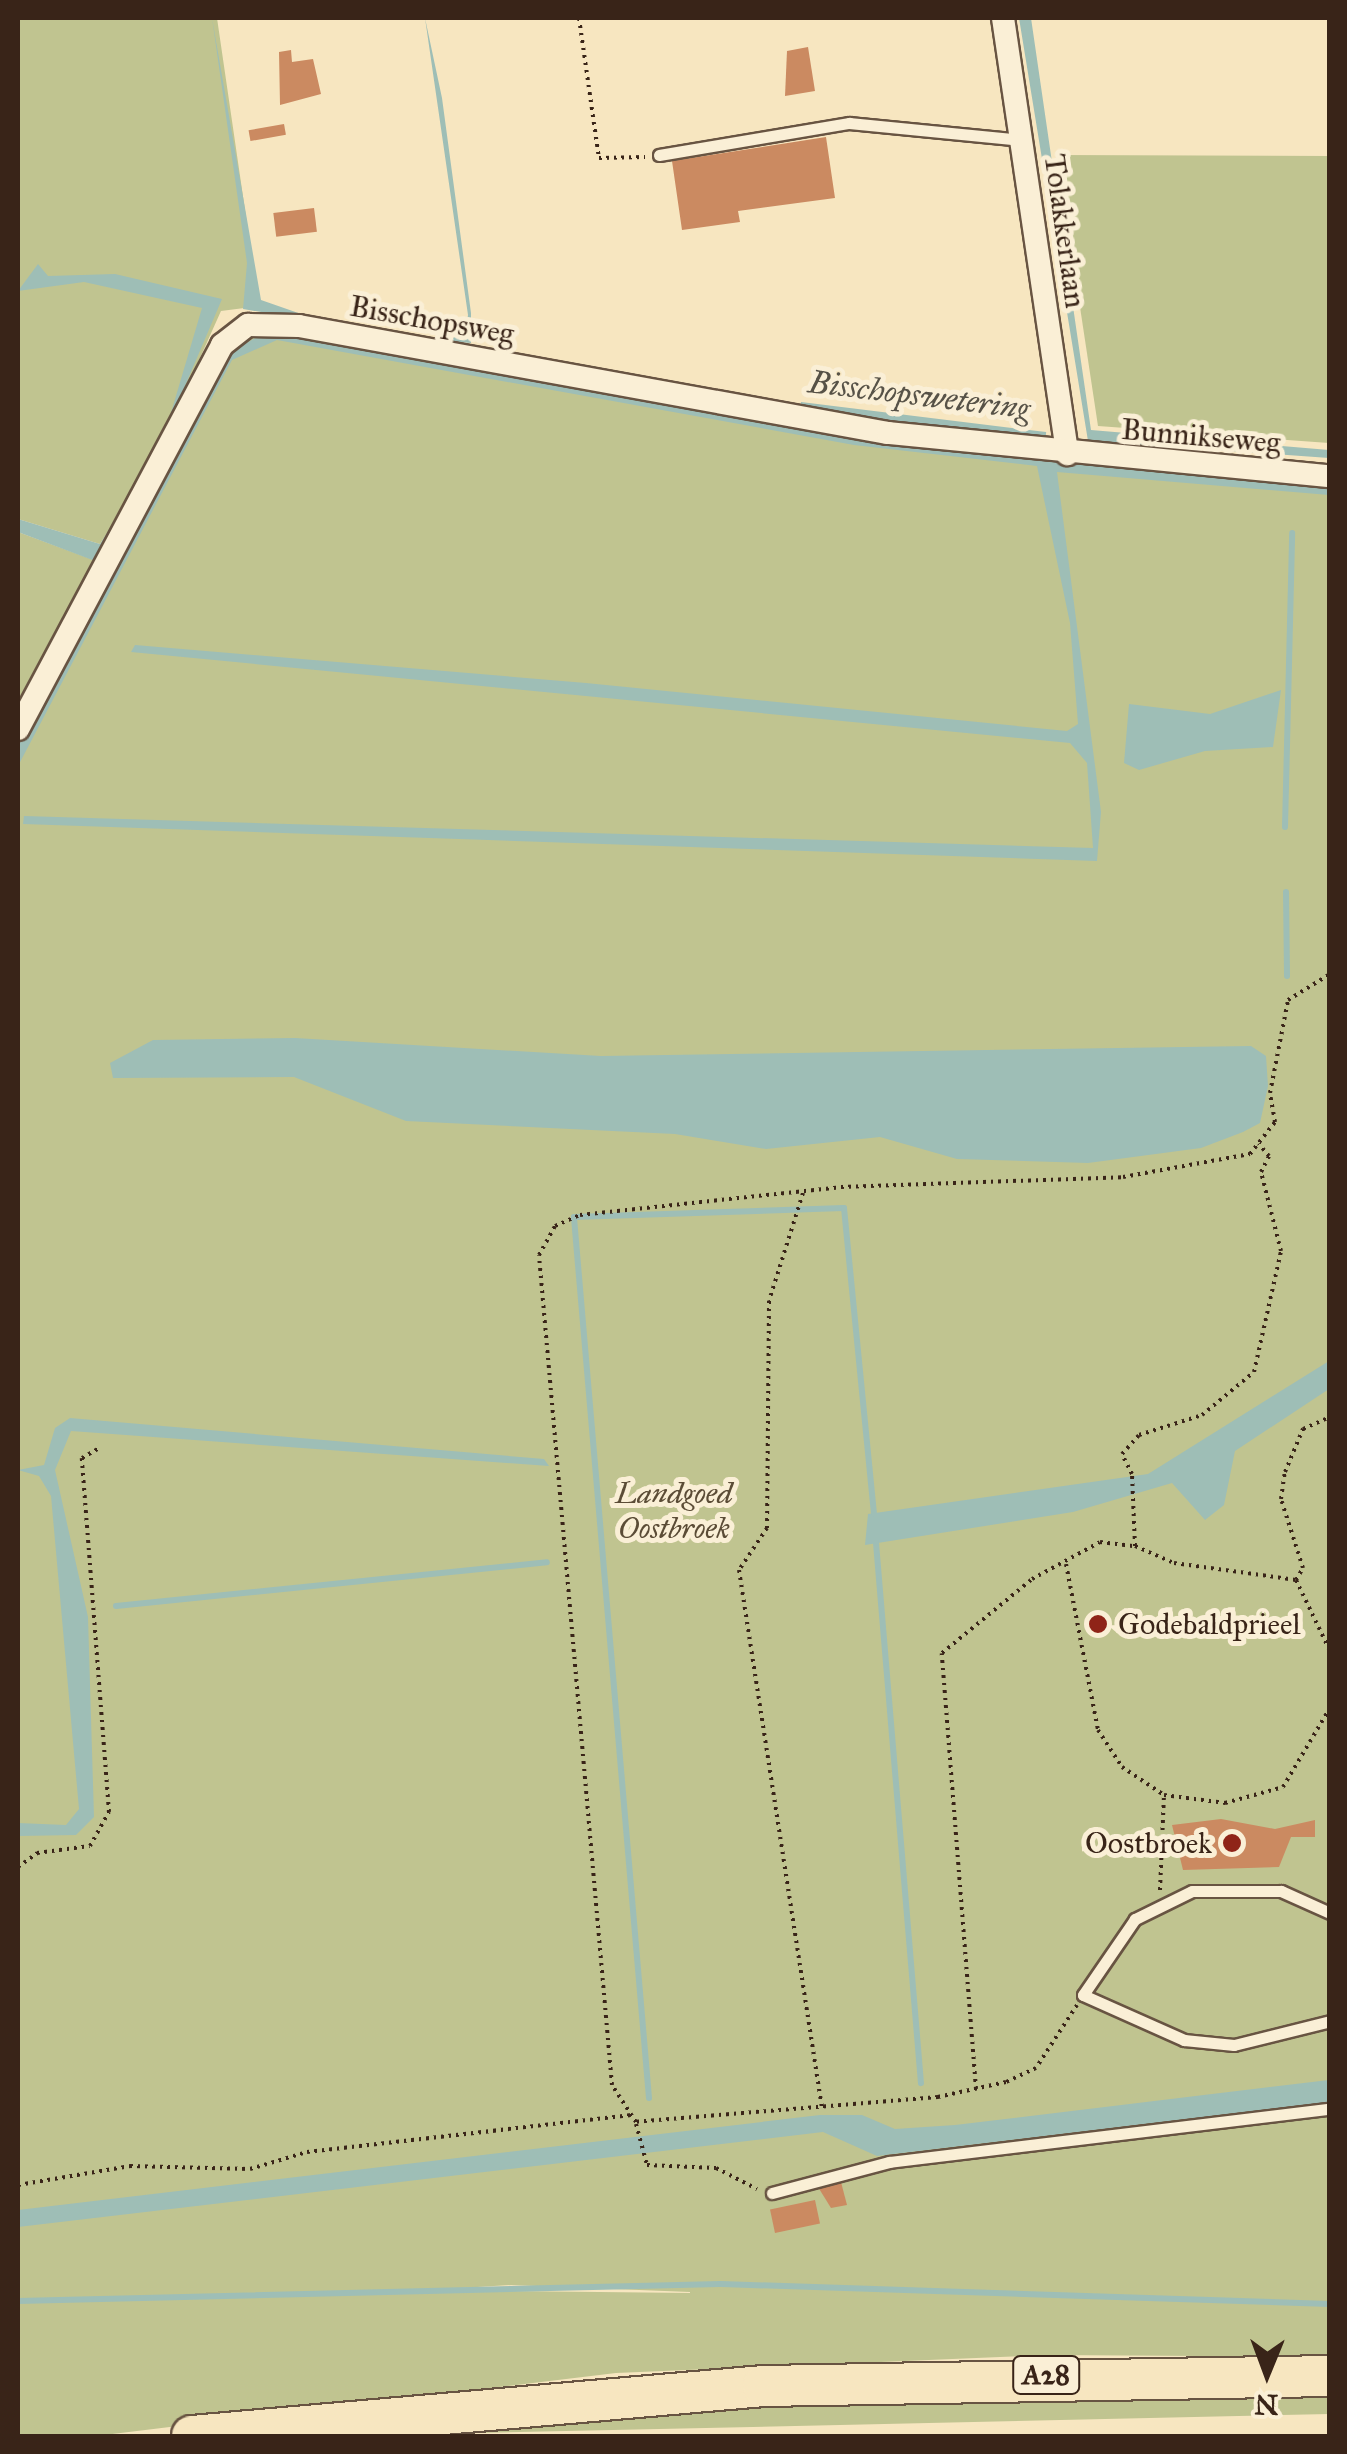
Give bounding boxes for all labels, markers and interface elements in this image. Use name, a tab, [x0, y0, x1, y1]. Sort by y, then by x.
street label: Tolakkerlaan	[1036, 152, 1094, 310]
street label: Bisschopsweg	[347, 288, 517, 352]
water label: Bisschopswetering	[806, 363, 1032, 429]
street label: Bunnikseweg	[1120, 411, 1282, 461]
park label: Landgoed Oostbroek	[615, 1475, 733, 1546]
place label: Godebaldprieel	[1118, 1606, 1301, 1642]
marker: Godebaldprieel	[1087, 1613, 1109, 1635]
place label: Oostbroek	[1085, 1825, 1212, 1861]
marker: Oostbroek	[1221, 1832, 1243, 1854]
north arrow	[1217, 2324, 1317, 2424]
road number: A28	[1011, 2352, 1081, 2398]
text: N	[1254, 2387, 1279, 2422]

